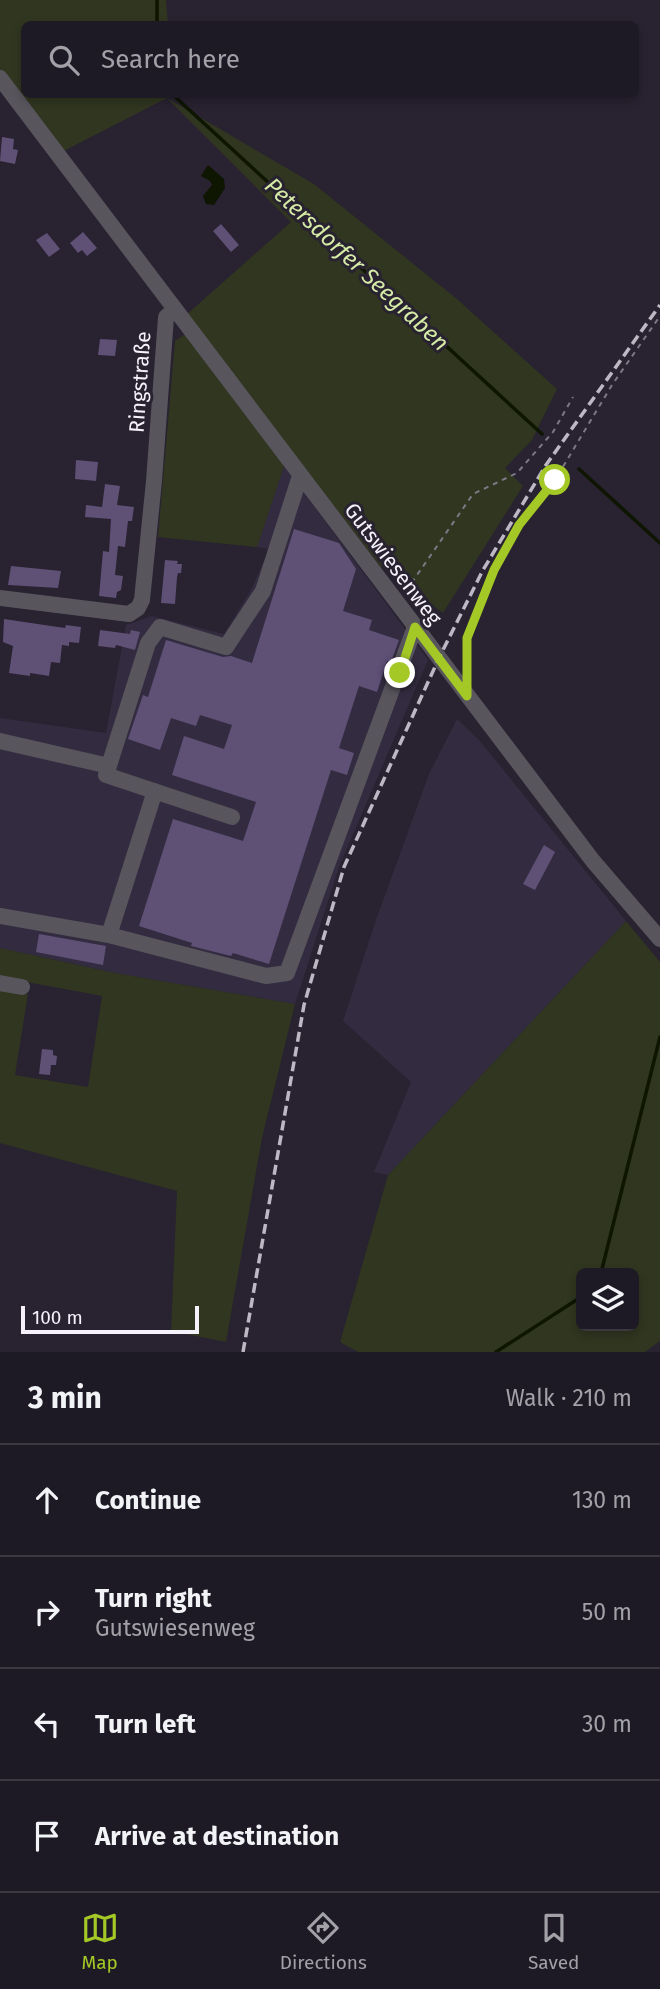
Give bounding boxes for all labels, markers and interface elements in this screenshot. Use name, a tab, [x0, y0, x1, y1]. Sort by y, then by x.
search box	[21, 21, 639, 98]
icon: search	[45, 41, 83, 79]
text: Search here	[101, 44, 240, 75]
water label: Petersdorfer Seegraben	[259, 171, 455, 357]
street label: Ringstraße	[123, 330, 157, 434]
route start	[539, 464, 570, 495]
street label: Gutswiesenweg	[339, 498, 447, 630]
route end	[384, 657, 415, 688]
map controls	[576, 1268, 639, 1331]
button: layers	[576, 1268, 639, 1331]
scale bar	[21, 1303, 200, 1335]
text: 100 m	[32, 1306, 83, 1329]
text: 3 min	[28, 1380, 102, 1416]
text: Walk · 210 m	[506, 1384, 632, 1412]
icon: ahead	[28, 1481, 66, 1519]
text: Continue	[95, 1485, 201, 1516]
text: 130 m	[572, 1486, 632, 1514]
text: Turn right	[95, 1583, 212, 1614]
icon: right	[28, 1593, 66, 1631]
text: 50 m	[582, 1598, 632, 1626]
text: Gutswiesenweg	[95, 1614, 255, 1642]
icon: left	[28, 1705, 66, 1743]
text: Turn left	[95, 1709, 196, 1740]
text: 30 m	[582, 1710, 632, 1738]
icon: arrive	[28, 1817, 66, 1855]
text: Arrive at destination	[95, 1821, 339, 1852]
tab: Map	[81, 1909, 119, 1974]
tab: Directions	[280, 1909, 367, 1974]
tab: Saved	[528, 1909, 579, 1974]

